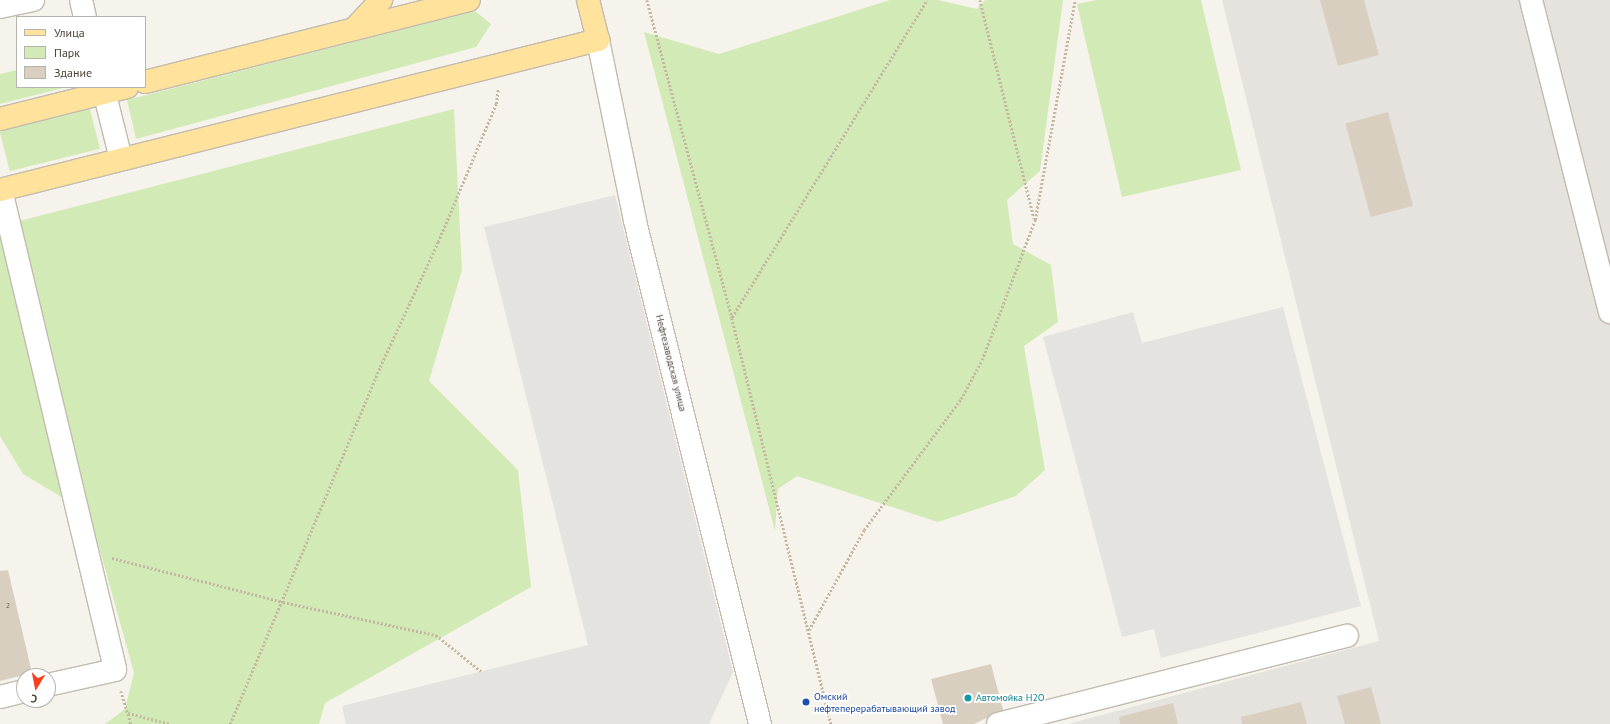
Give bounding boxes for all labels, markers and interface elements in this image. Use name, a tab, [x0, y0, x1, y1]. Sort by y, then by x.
legend	[16, 16, 146, 88]
text: Улица	[54, 25, 85, 40]
text: Парк	[54, 45, 80, 60]
text: Здание	[54, 65, 92, 80]
street label: Нефтезаводская улица	[653, 313, 689, 413]
house number: 2	[6, 601, 10, 611]
north arrow	[16, 668, 56, 708]
place label: Омский нефтеперерабатывающий завод	[814, 690, 955, 714]
text: С	[30, 691, 38, 706]
place label: Автомойка H2O	[976, 692, 1045, 704]
marker: Автомойка H2O	[963, 693, 973, 703]
marker: Омский нефтеперерабатывающий завод	[801, 697, 811, 707]

